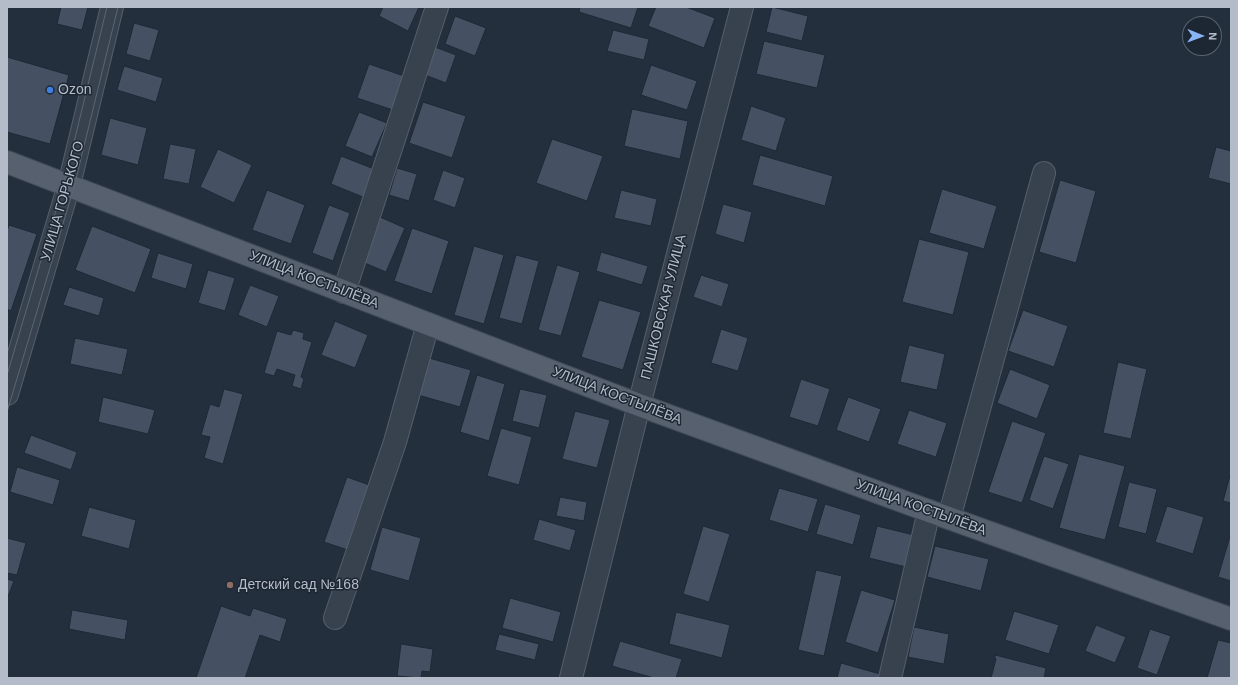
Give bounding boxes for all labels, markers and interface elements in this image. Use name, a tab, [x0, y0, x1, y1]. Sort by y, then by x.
north arrow	[1182, 16, 1222, 56]
text: N	[1207, 32, 1219, 40]
place label: Ozon	[58, 82, 91, 98]
marker: Ozon	[45, 85, 55, 95]
street label: УЛИЦА ГОРЬКОГО	[38, 139, 88, 263]
street label: ПАШКОВСКАЯ УЛИЦА	[638, 233, 690, 381]
street label: УЛИЦА КОСТЫЛЁВА	[247, 248, 381, 312]
street label: УЛИЦА КОСТЫЛЁВА	[550, 364, 684, 428]
street label: УЛИЦА КОСТЫЛЁВА	[854, 477, 988, 539]
place label: Детский сад №168	[238, 577, 359, 593]
marker: Детский сад №168	[225, 580, 235, 590]

